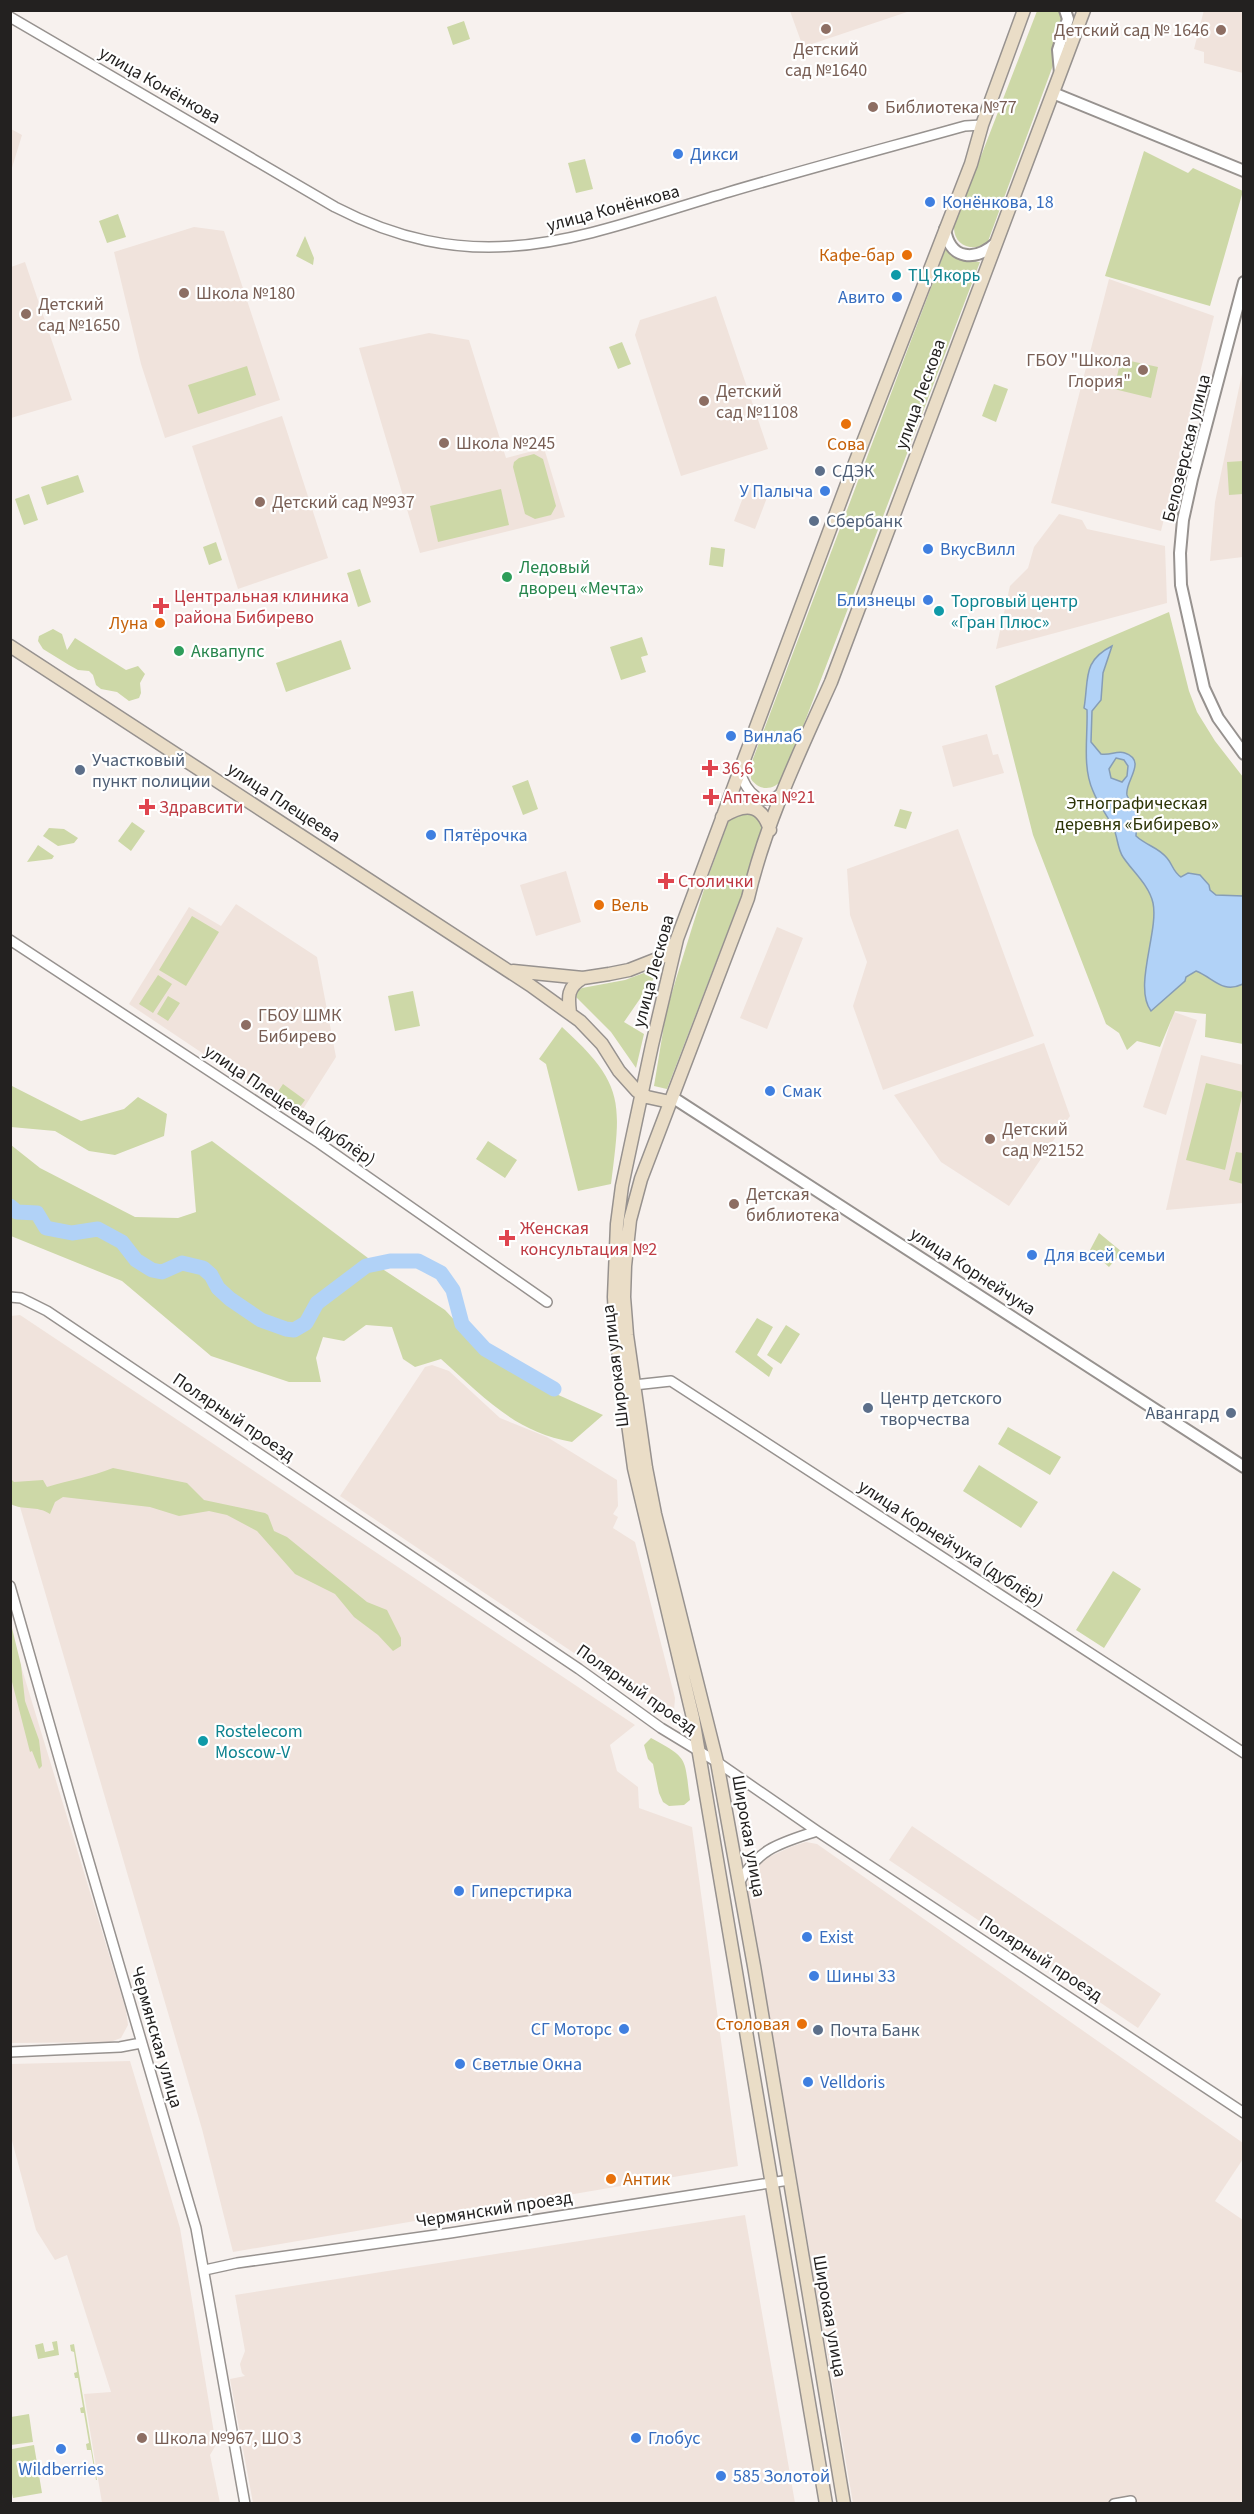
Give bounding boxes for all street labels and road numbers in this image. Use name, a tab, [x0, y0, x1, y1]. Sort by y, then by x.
street label: улица Конёнкова	[94, 40, 225, 130]
street label: улица Конёнкова	[544, 179, 682, 238]
street label: улица Лескова	[889, 335, 952, 453]
street label: Белозерская улица	[1156, 372, 1217, 525]
street label: улица Плещеева	[222, 756, 345, 848]
street label: улица Лескова	[626, 912, 681, 1030]
street label: улица Плещеева (дублёр)	[199, 1039, 380, 1172]
street label: улица Корнейчука	[905, 1221, 1041, 1322]
street label: Широкая улица	[596, 1303, 635, 1429]
street label: Полярный проезд	[168, 1367, 300, 1468]
street label: улица Корнейчука (дублёр)	[853, 1474, 1048, 1613]
street label: Полярный проезд	[571, 1638, 703, 1741]
street label: Широкая улица	[725, 1773, 772, 1899]
street label: Полярный проезд	[974, 1909, 1108, 2008]
street label: Чермянская улица	[124, 1963, 189, 2111]
street label: Чермянский проезд	[414, 2185, 574, 2234]
street label: Широкая улица	[806, 2253, 853, 2379]

